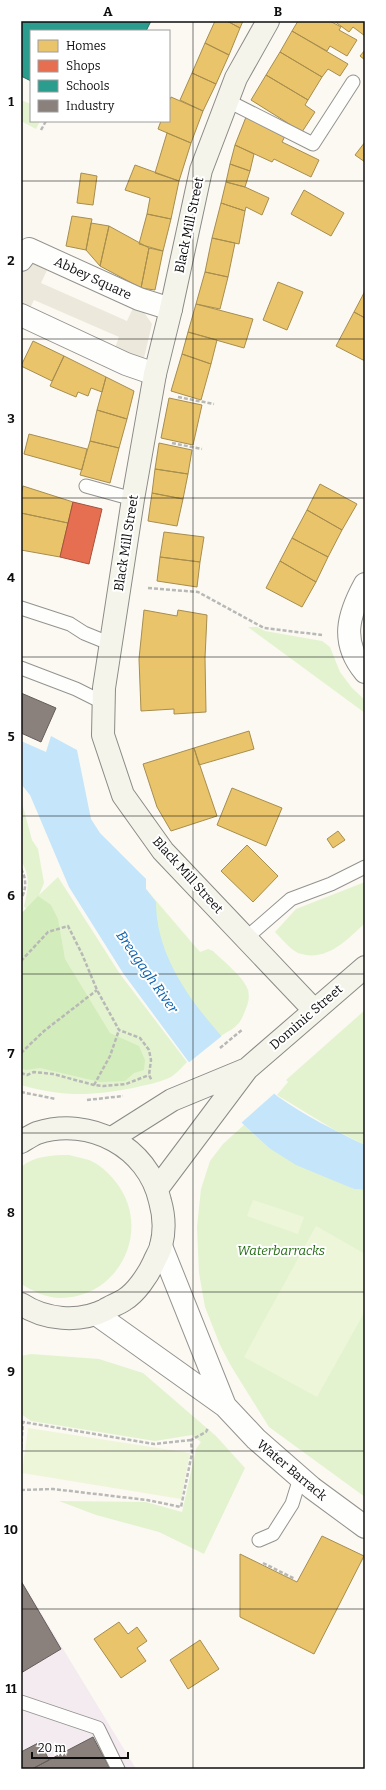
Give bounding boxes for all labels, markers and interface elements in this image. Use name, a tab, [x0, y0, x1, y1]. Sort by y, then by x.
text: A	[103, 4, 113, 19]
text: B	[274, 4, 282, 19]
legend	[30, 30, 170, 122]
text: Homes	[66, 39, 106, 53]
text: Shops	[66, 59, 101, 73]
text: Schools	[66, 79, 110, 93]
text: 1	[8, 94, 14, 109]
text: Industry	[66, 99, 115, 113]
street label: Black Mill Street	[172, 175, 207, 274]
text: 2	[7, 253, 15, 268]
street label: Abbey Square	[52, 254, 134, 302]
text: 3	[7, 411, 15, 426]
street label: Black Mill Street	[111, 493, 141, 592]
text: 4	[7, 570, 15, 585]
text: 5	[7, 729, 15, 744]
street label: Black Mill Street	[150, 834, 226, 916]
text: 6	[7, 888, 15, 903]
water label: Breagagh River	[112, 928, 182, 1017]
street label: Dominic Street	[267, 981, 346, 1053]
text: 7	[8, 1046, 15, 1061]
text: 8	[7, 1205, 15, 1220]
park label: Waterbarracks	[237, 1243, 325, 1258]
text: 9	[7, 1364, 15, 1379]
street label: Water Barrack	[254, 1437, 330, 1504]
text: 10	[4, 1522, 18, 1537]
text: 11	[5, 1681, 17, 1696]
scale bar	[32, 1734, 128, 1760]
text: 20 m	[38, 1741, 67, 1755]

